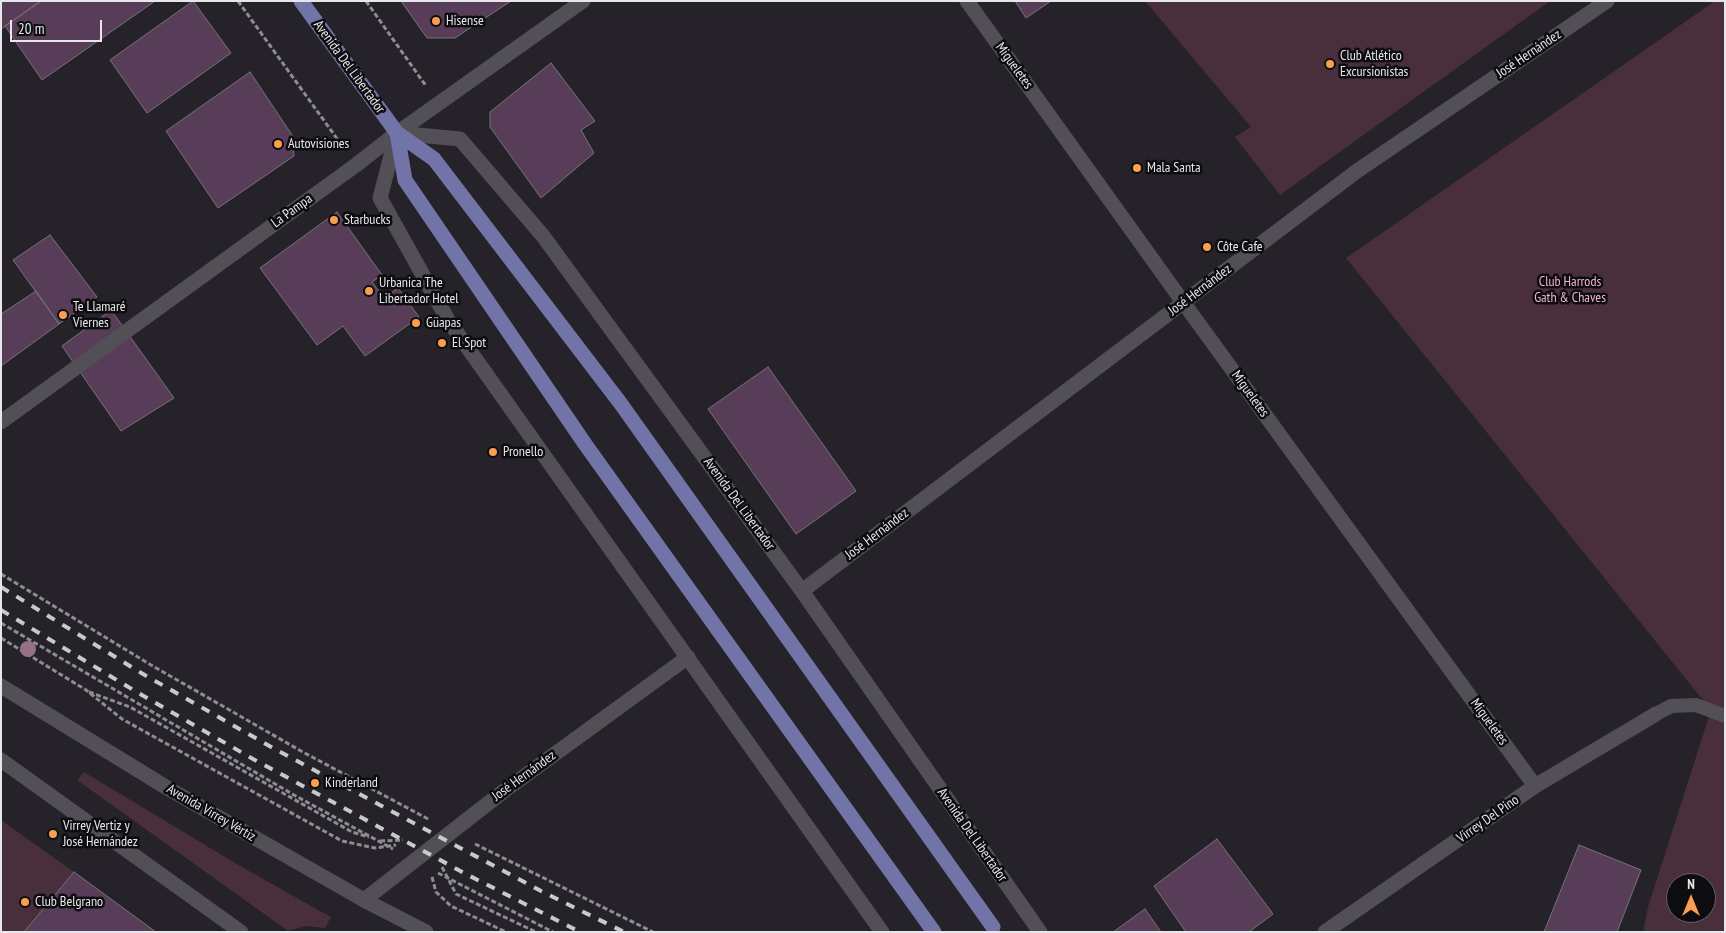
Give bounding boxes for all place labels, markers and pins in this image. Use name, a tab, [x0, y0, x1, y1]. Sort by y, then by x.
place label: Hisense	[446, 13, 484, 29]
marker: Hisense	[430, 15, 442, 27]
place label: Club Atlético Excursionistas	[1340, 48, 1408, 80]
marker: Club Atlético Excursionistas	[1324, 58, 1336, 70]
place label: Autovisiones	[288, 136, 349, 152]
marker: Autovisiones	[272, 138, 284, 150]
place label: Mala Santa	[1147, 160, 1201, 176]
marker: Mala Santa	[1131, 162, 1143, 174]
place label: Starbucks	[344, 212, 391, 228]
marker: Starbucks	[328, 214, 340, 226]
place label: Côte Cafe	[1217, 239, 1263, 255]
marker: Côte Cafe	[1201, 241, 1213, 253]
place label: Urbanica The Libertador Hotel	[379, 275, 459, 308]
marker: Urbanica The Libertador Hotel	[363, 285, 375, 297]
place label: Te Llamaré Viernes	[73, 299, 126, 332]
marker: Te Llamaré Viernes	[57, 309, 69, 321]
place label: Güapas	[426, 315, 461, 331]
marker: Güapas	[410, 317, 422, 329]
place label: El Spot	[452, 335, 486, 351]
marker: El Spot	[436, 337, 448, 349]
place label: Pronello	[503, 444, 543, 460]
marker: Pronello	[487, 446, 499, 458]
place label: Kinderland	[325, 775, 378, 791]
marker: Kinderland	[309, 777, 321, 789]
place label: Virrey Vertiz y José Hernández	[63, 818, 138, 850]
marker: Virrey Vertiz y José Hernández	[47, 828, 59, 840]
place label: Club Belgrano	[35, 894, 103, 910]
marker: Club Belgrano	[19, 896, 31, 908]

